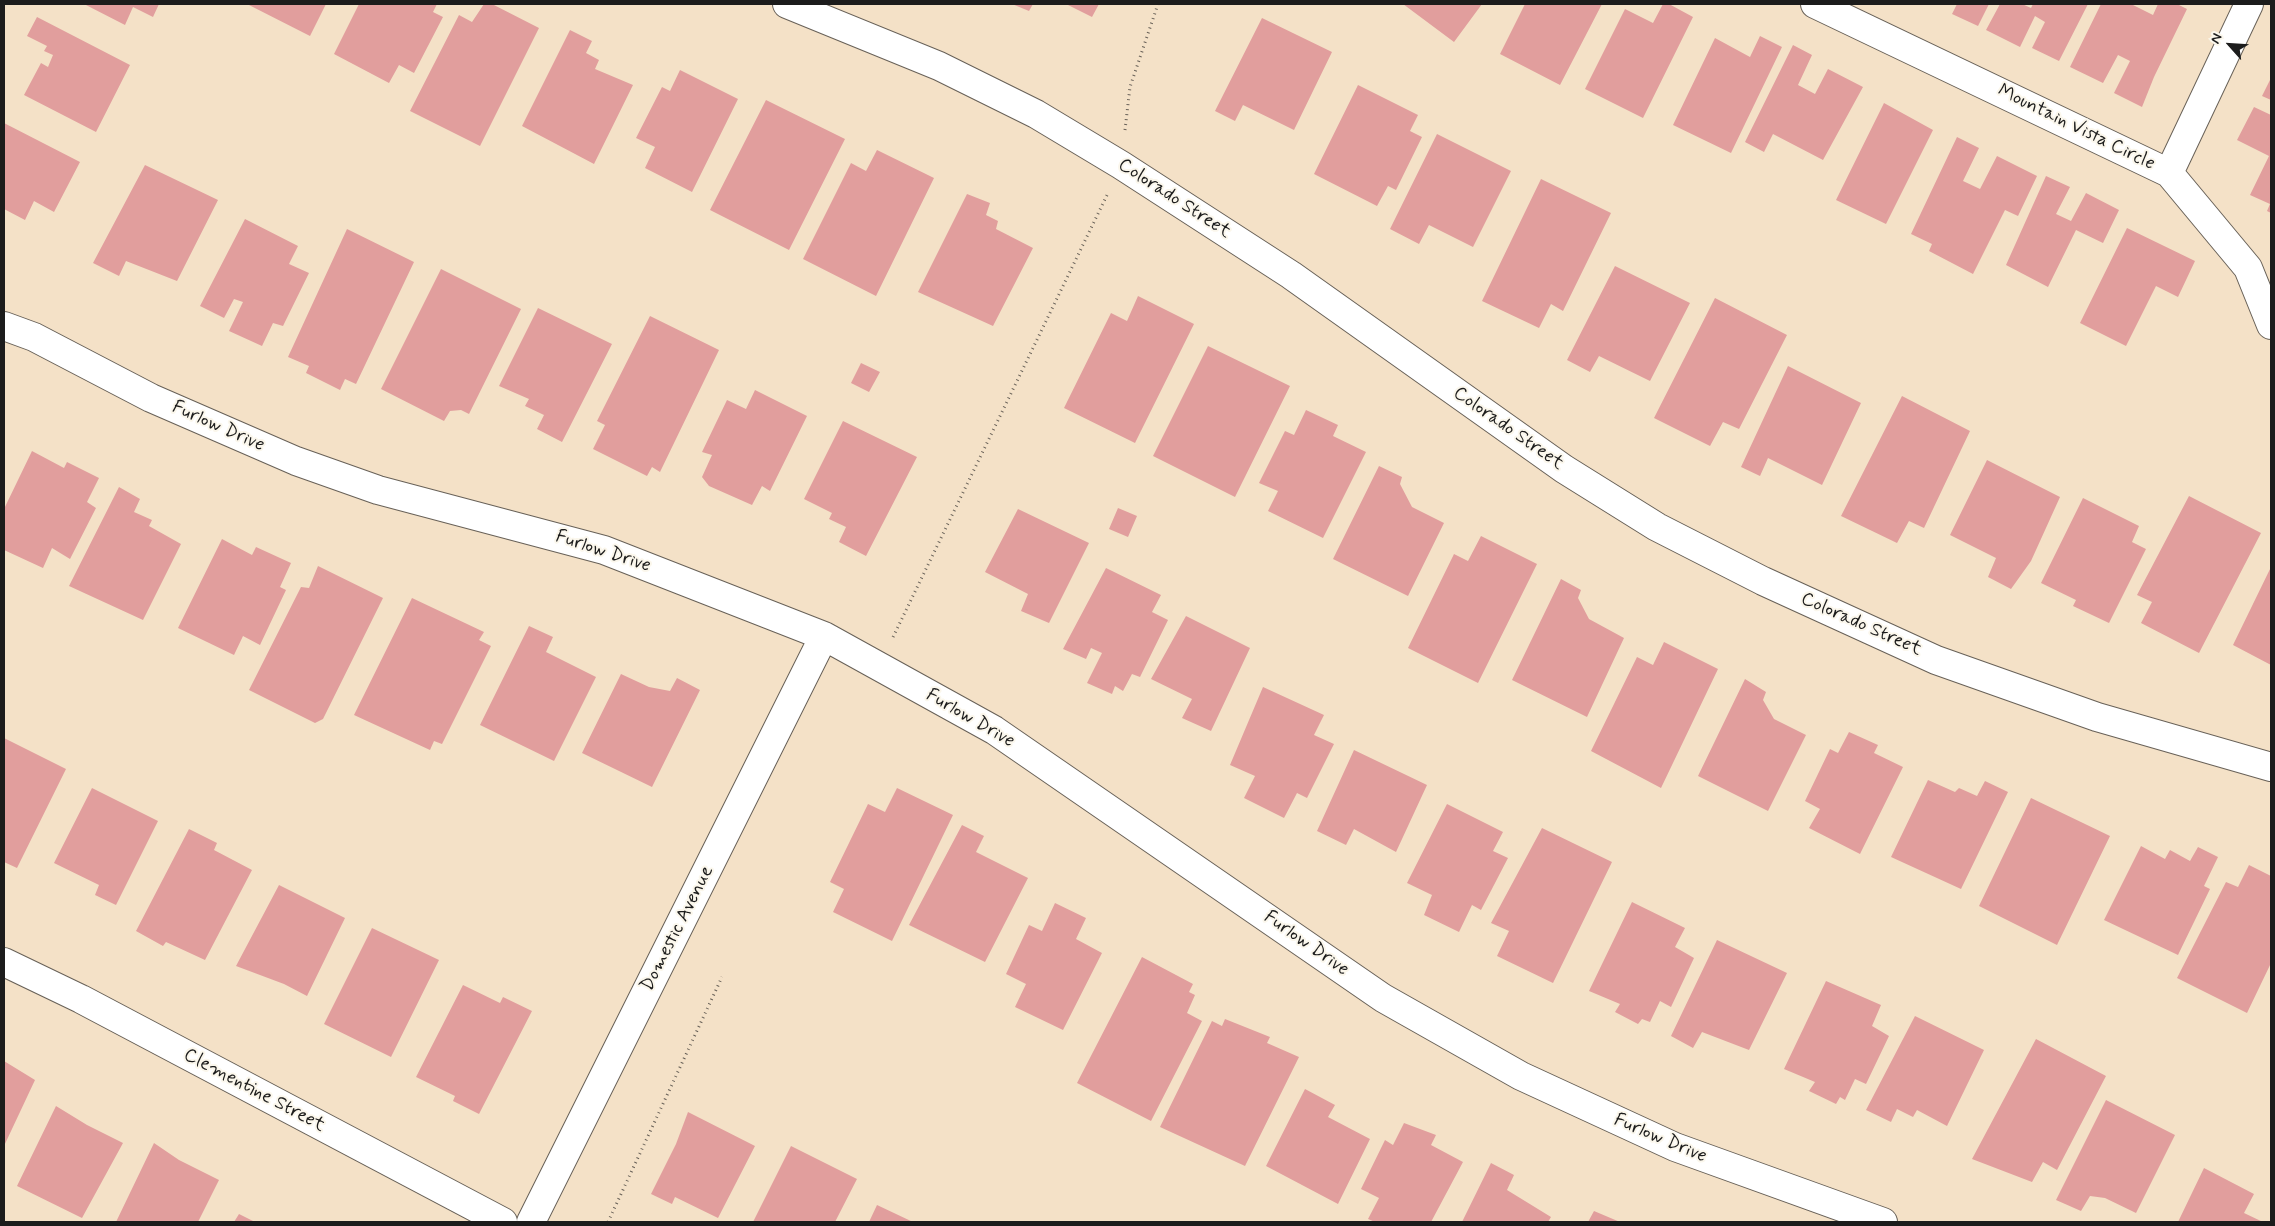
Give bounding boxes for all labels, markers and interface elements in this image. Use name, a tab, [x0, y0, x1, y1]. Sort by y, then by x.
north arrow	[2205, 20, 2255, 70]
text: N	[2206, 30, 2227, 47]
street label: Mountain Vista Circle	[1993, 80, 2159, 176]
street label: Colorado Street	[1113, 154, 1235, 244]
street label: Colorado Street	[1448, 382, 1568, 476]
street label: Furlow Drive	[168, 397, 268, 457]
street label: Furlow Drive	[553, 526, 653, 578]
street label: Colorado Street	[1797, 588, 1925, 662]
street label: Furlow Drive	[922, 684, 1018, 754]
street label: Domestic Avenue	[637, 862, 719, 996]
street label: Furlow Drive	[1259, 906, 1353, 982]
street label: Clementine Street	[179, 1044, 329, 1138]
street label: Furlow Drive	[1610, 1109, 1710, 1169]

